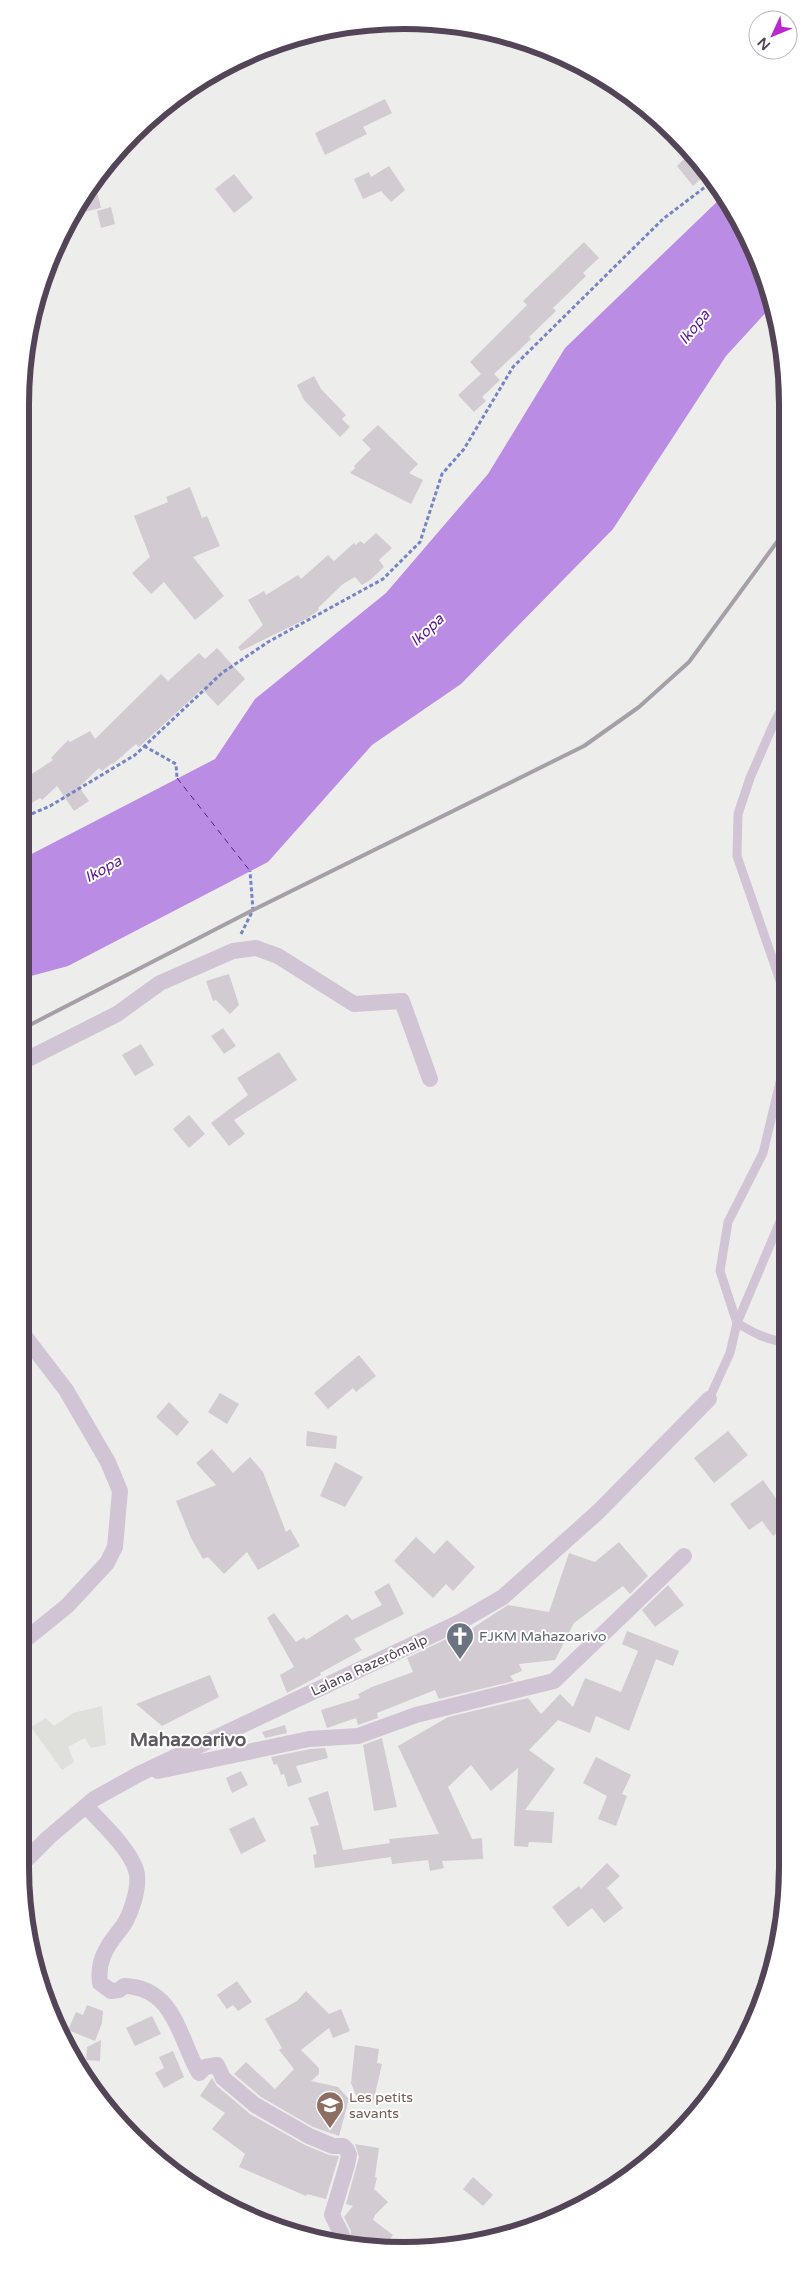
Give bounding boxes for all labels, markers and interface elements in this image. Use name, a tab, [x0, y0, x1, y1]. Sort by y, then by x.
north arrow	[748, 10, 798, 60]
text: N	[754, 34, 774, 54]
water label: Ikopa	[675, 306, 714, 348]
water label: Ikopa	[407, 610, 448, 650]
water label: Ikopa	[81, 851, 125, 886]
church icon: FJKM Mahazoarivo	[445, 1621, 475, 1660]
place label: FJKM Mahazoarivo	[479, 1628, 606, 1645]
street label: Lalana Razerômalp	[308, 1631, 430, 1700]
district label: Mahazoarivo	[130, 1729, 246, 1751]
place label: Les petits savants	[349, 2089, 413, 2122]
school or university icon: Les petits savants	[315, 2090, 345, 2129]

